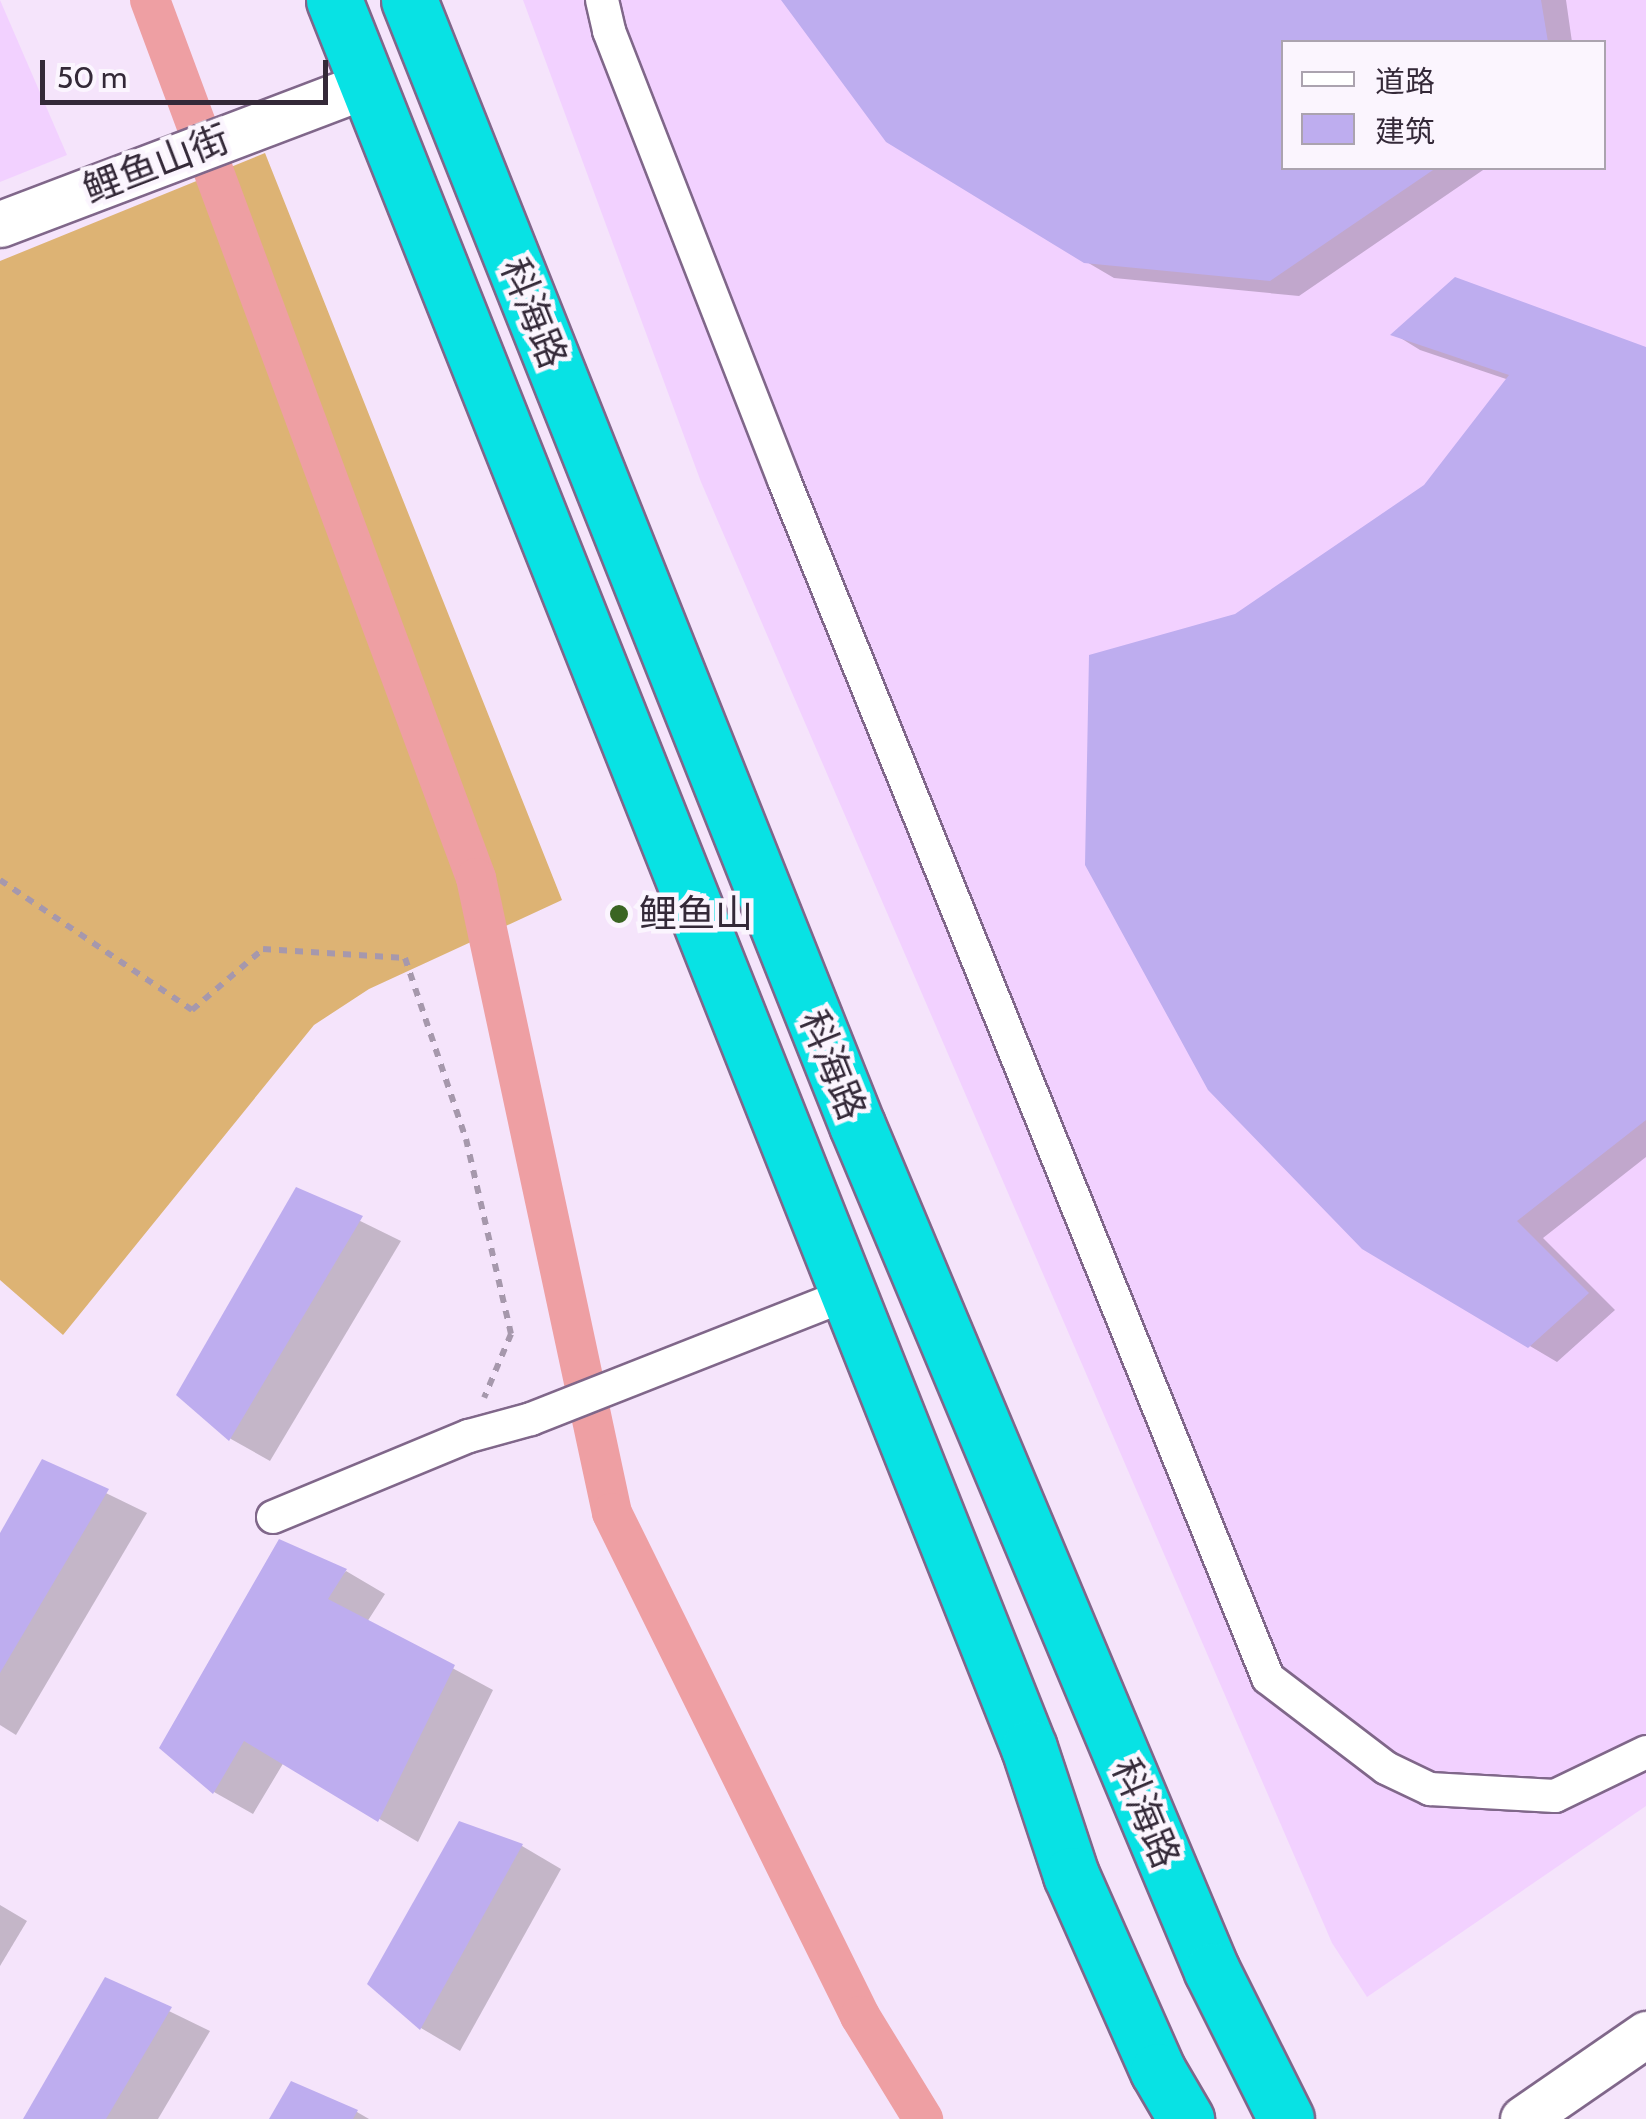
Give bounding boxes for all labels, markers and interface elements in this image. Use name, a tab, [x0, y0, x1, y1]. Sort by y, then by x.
scale bar	[45, 40, 332, 102]
legend	[1281, 40, 1606, 170]
text: 50 m	[57, 59, 127, 96]
text: 道路	[1375, 63, 1435, 100]
text: 建筑	[1375, 113, 1435, 150]
street label: 鲤鱼山街	[77, 115, 235, 213]
street label: 科海路	[492, 252, 576, 374]
place label: 鲤鱼山	[639, 891, 753, 937]
marker: 鲤鱼山	[608, 903, 630, 925]
street label: 科海路	[791, 1004, 875, 1126]
street label: 科海路	[1103, 1752, 1189, 1874]

